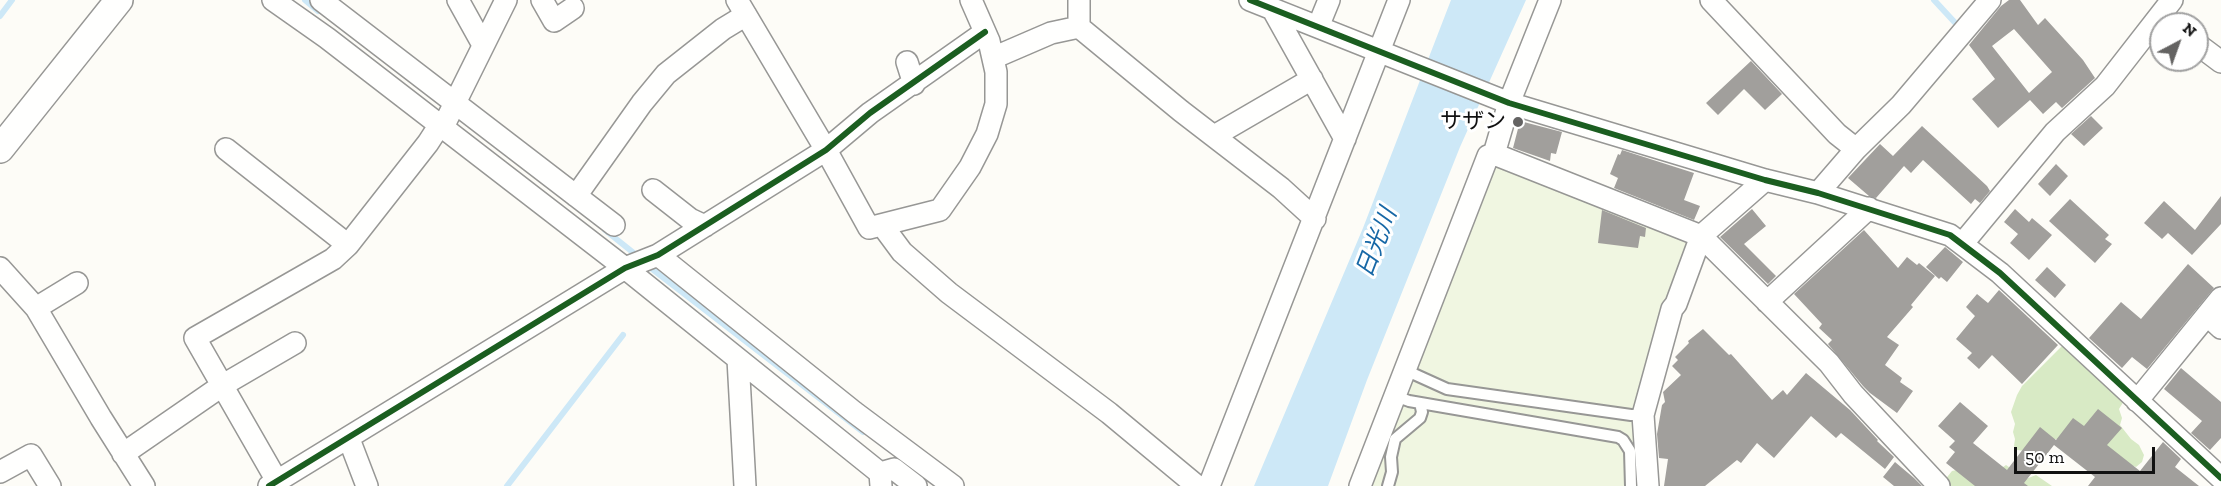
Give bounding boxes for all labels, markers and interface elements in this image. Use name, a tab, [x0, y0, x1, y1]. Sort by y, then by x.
north arrow	[2149, 12, 2209, 72]
text: N	[2179, 18, 2201, 41]
place label: サザン	[1440, 109, 1506, 135]
marker: サザン	[1511, 115, 1525, 129]
water label: 日光川	[1351, 204, 1403, 282]
scale bar	[2017, 435, 2158, 473]
text: 50 m	[2025, 446, 2064, 468]

